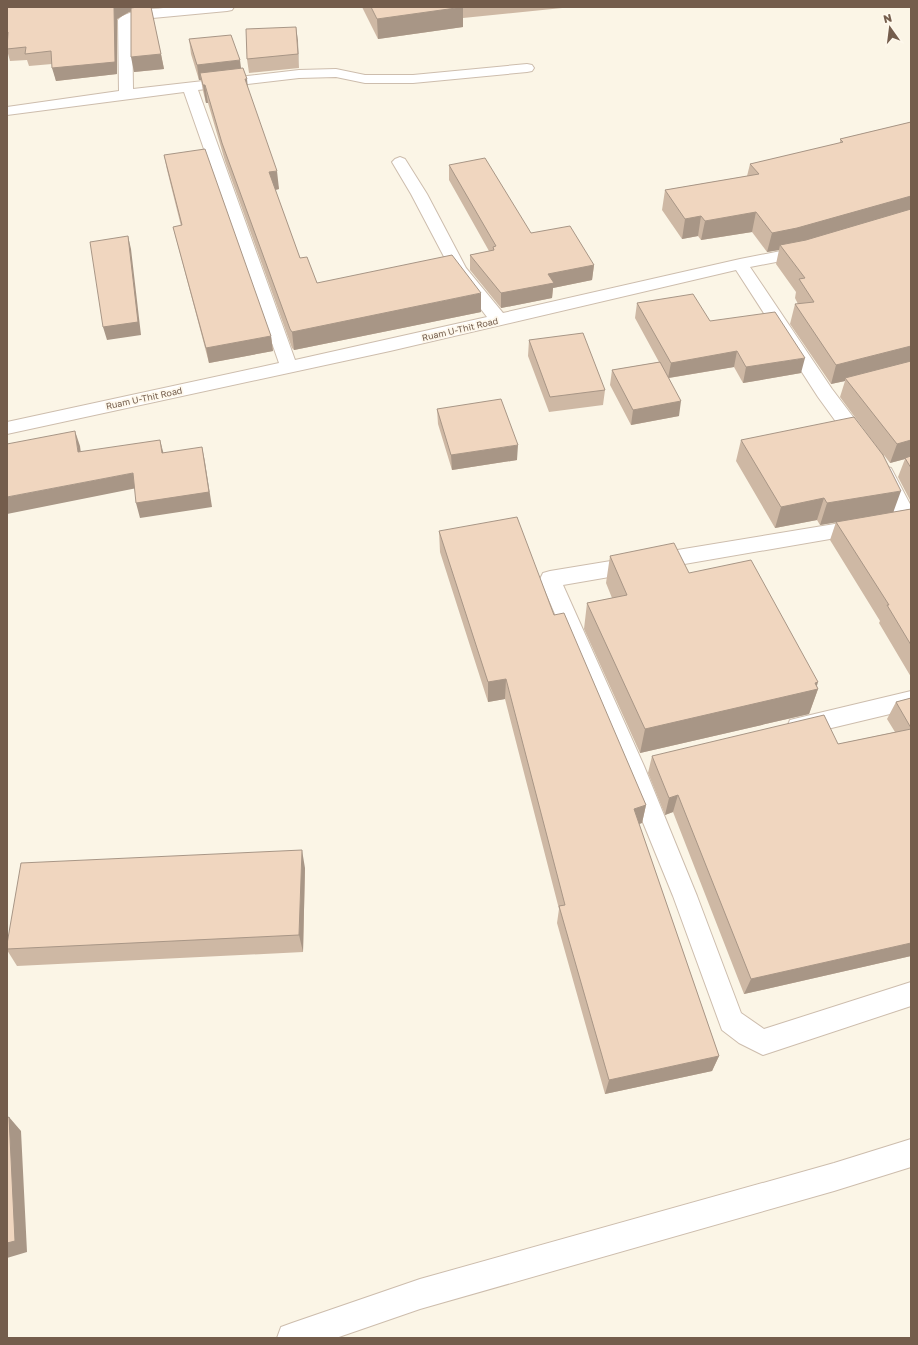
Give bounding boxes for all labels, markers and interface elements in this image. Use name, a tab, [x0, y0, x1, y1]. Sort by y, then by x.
north arrow	[870, 8, 910, 48]
text: N	[882, 10, 893, 25]
street label: Ruam U-Thit Road	[421, 315, 499, 343]
street label: Ruam U-Thit Road	[105, 385, 183, 411]

